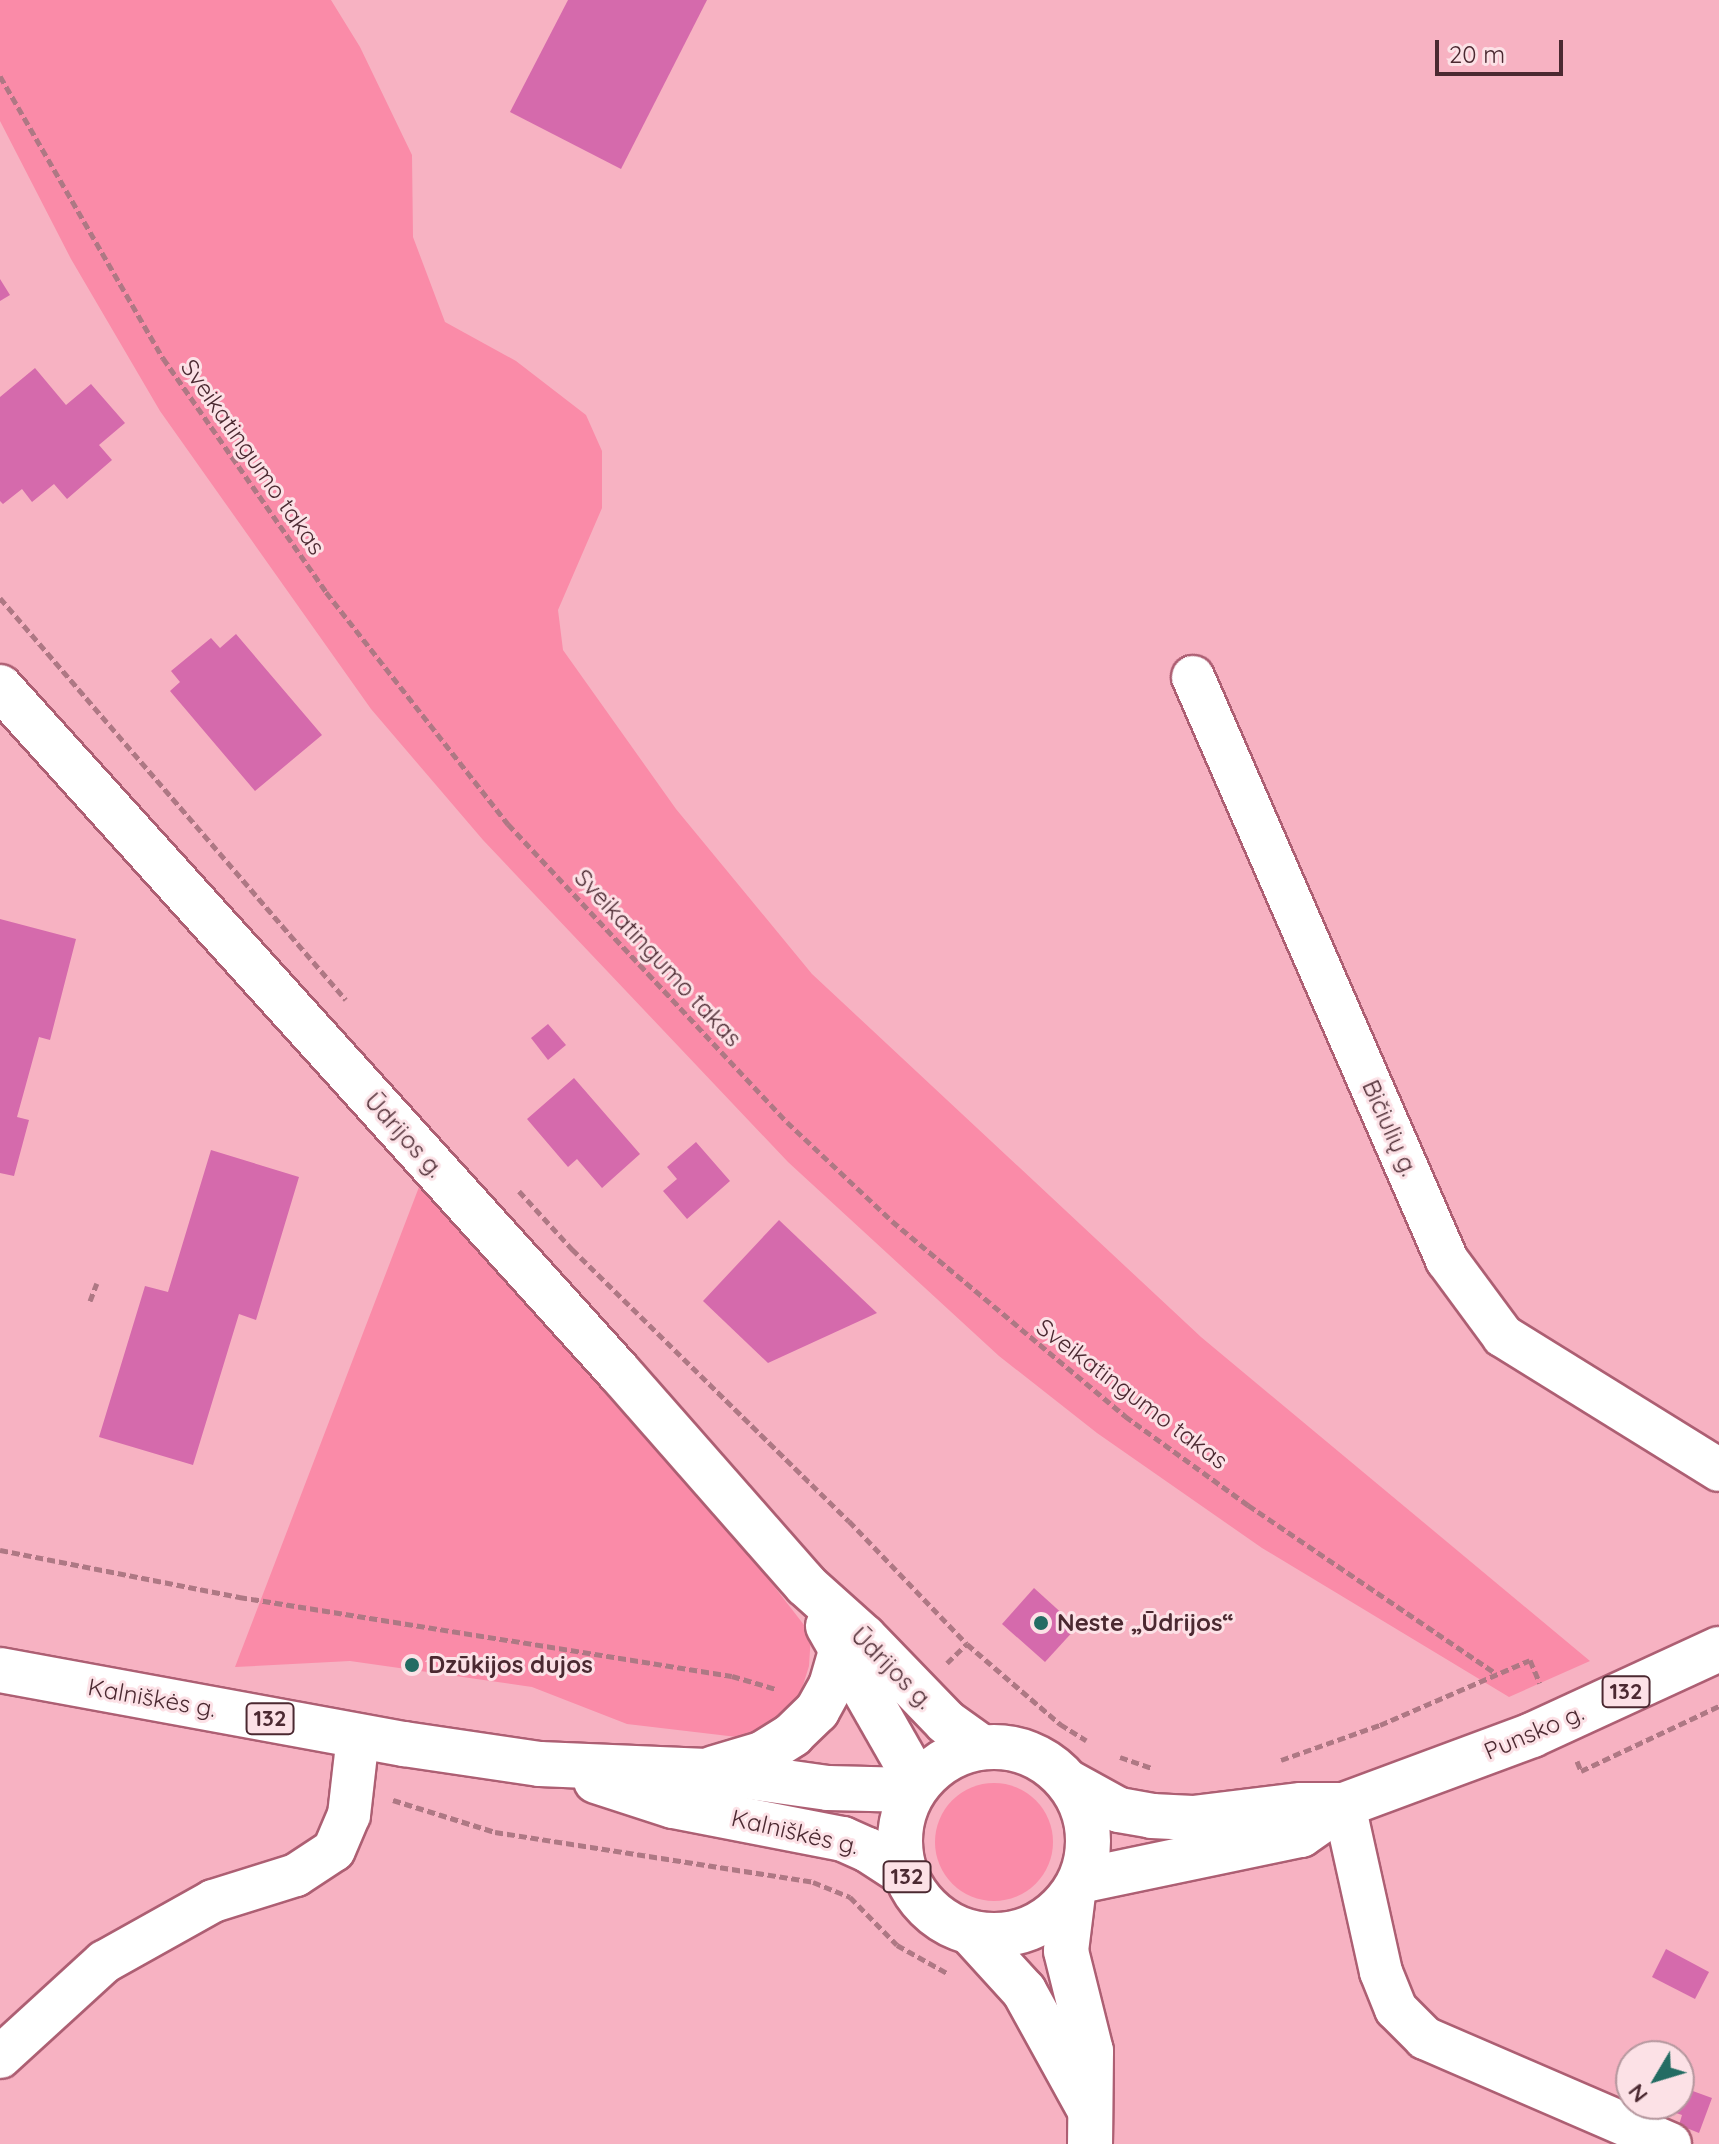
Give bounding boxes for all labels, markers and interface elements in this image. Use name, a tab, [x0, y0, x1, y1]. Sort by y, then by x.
scale bar	[1439, 24, 1567, 74]
text: 20 m	[1449, 39, 1505, 69]
street label: Sveikatingumo takas	[175, 354, 331, 560]
street label: Sveikatingumo takas	[568, 863, 748, 1053]
street label: Bičiulių g.	[1356, 1075, 1424, 1181]
street label: Ūdrijos g.	[358, 1087, 450, 1183]
street label: Sveikatingumo takas	[1031, 1313, 1233, 1475]
place label: Neste „Ūdrijos“	[1057, 1609, 1233, 1637]
marker: Neste „Ūdrijos“	[1032, 1614, 1050, 1632]
street label: Ūdrijos g.	[845, 1621, 939, 1715]
place label: Dzūkijos dujos	[428, 1651, 593, 1679]
marker: Dzūkijos dujos	[403, 1656, 421, 1674]
street label: Kalniškės g.	[86, 1673, 218, 1723]
road number: 132	[1600, 1674, 1652, 1710]
street label: Punsko g.	[1480, 1698, 1588, 1766]
road number: 132	[244, 1701, 296, 1737]
street label: Kalniškės g.	[729, 1803, 861, 1861]
road number: 132	[881, 1859, 933, 1895]
north arrow	[1615, 2040, 1695, 2120]
text: N	[1622, 2079, 1654, 2109]

